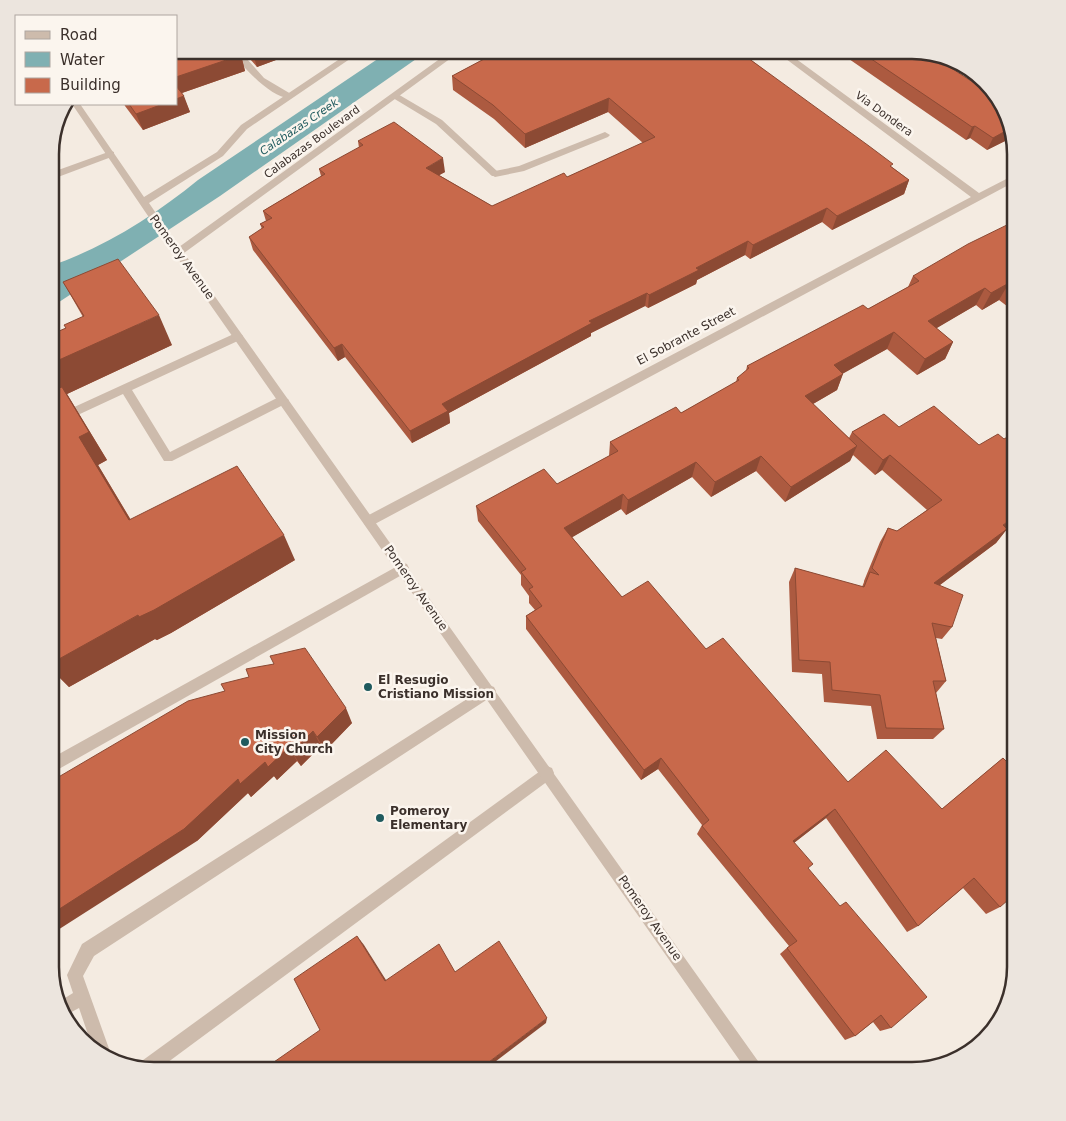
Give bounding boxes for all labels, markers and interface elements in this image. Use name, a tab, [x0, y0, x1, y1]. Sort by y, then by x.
legend	[15, 15, 178, 105]
text: Road	[60, 26, 98, 44]
text: Water	[60, 51, 105, 69]
text: Building	[60, 76, 121, 94]
street label: Via Dondera	[853, 89, 915, 139]
water label: Calabazas Creek	[257, 96, 341, 158]
street label: Calabazas Boulevard	[262, 103, 362, 181]
street label: Pomeroy Avenue	[147, 212, 217, 302]
street label: El Sobrante Street	[634, 304, 738, 368]
street label: Pomeroy Avenue	[381, 543, 451, 633]
place label: El Resugio Cristiano Mission	[378, 673, 494, 701]
marker: El Resugio Cristiano Mission	[362, 681, 374, 693]
place label: Mission City Church	[255, 728, 333, 756]
marker: Mission City Church	[239, 736, 251, 748]
place label: Pomeroy Elementary	[390, 804, 467, 832]
marker: Pomeroy Elementary	[374, 812, 386, 824]
street label: Pomeroy Avenue	[615, 873, 685, 963]

